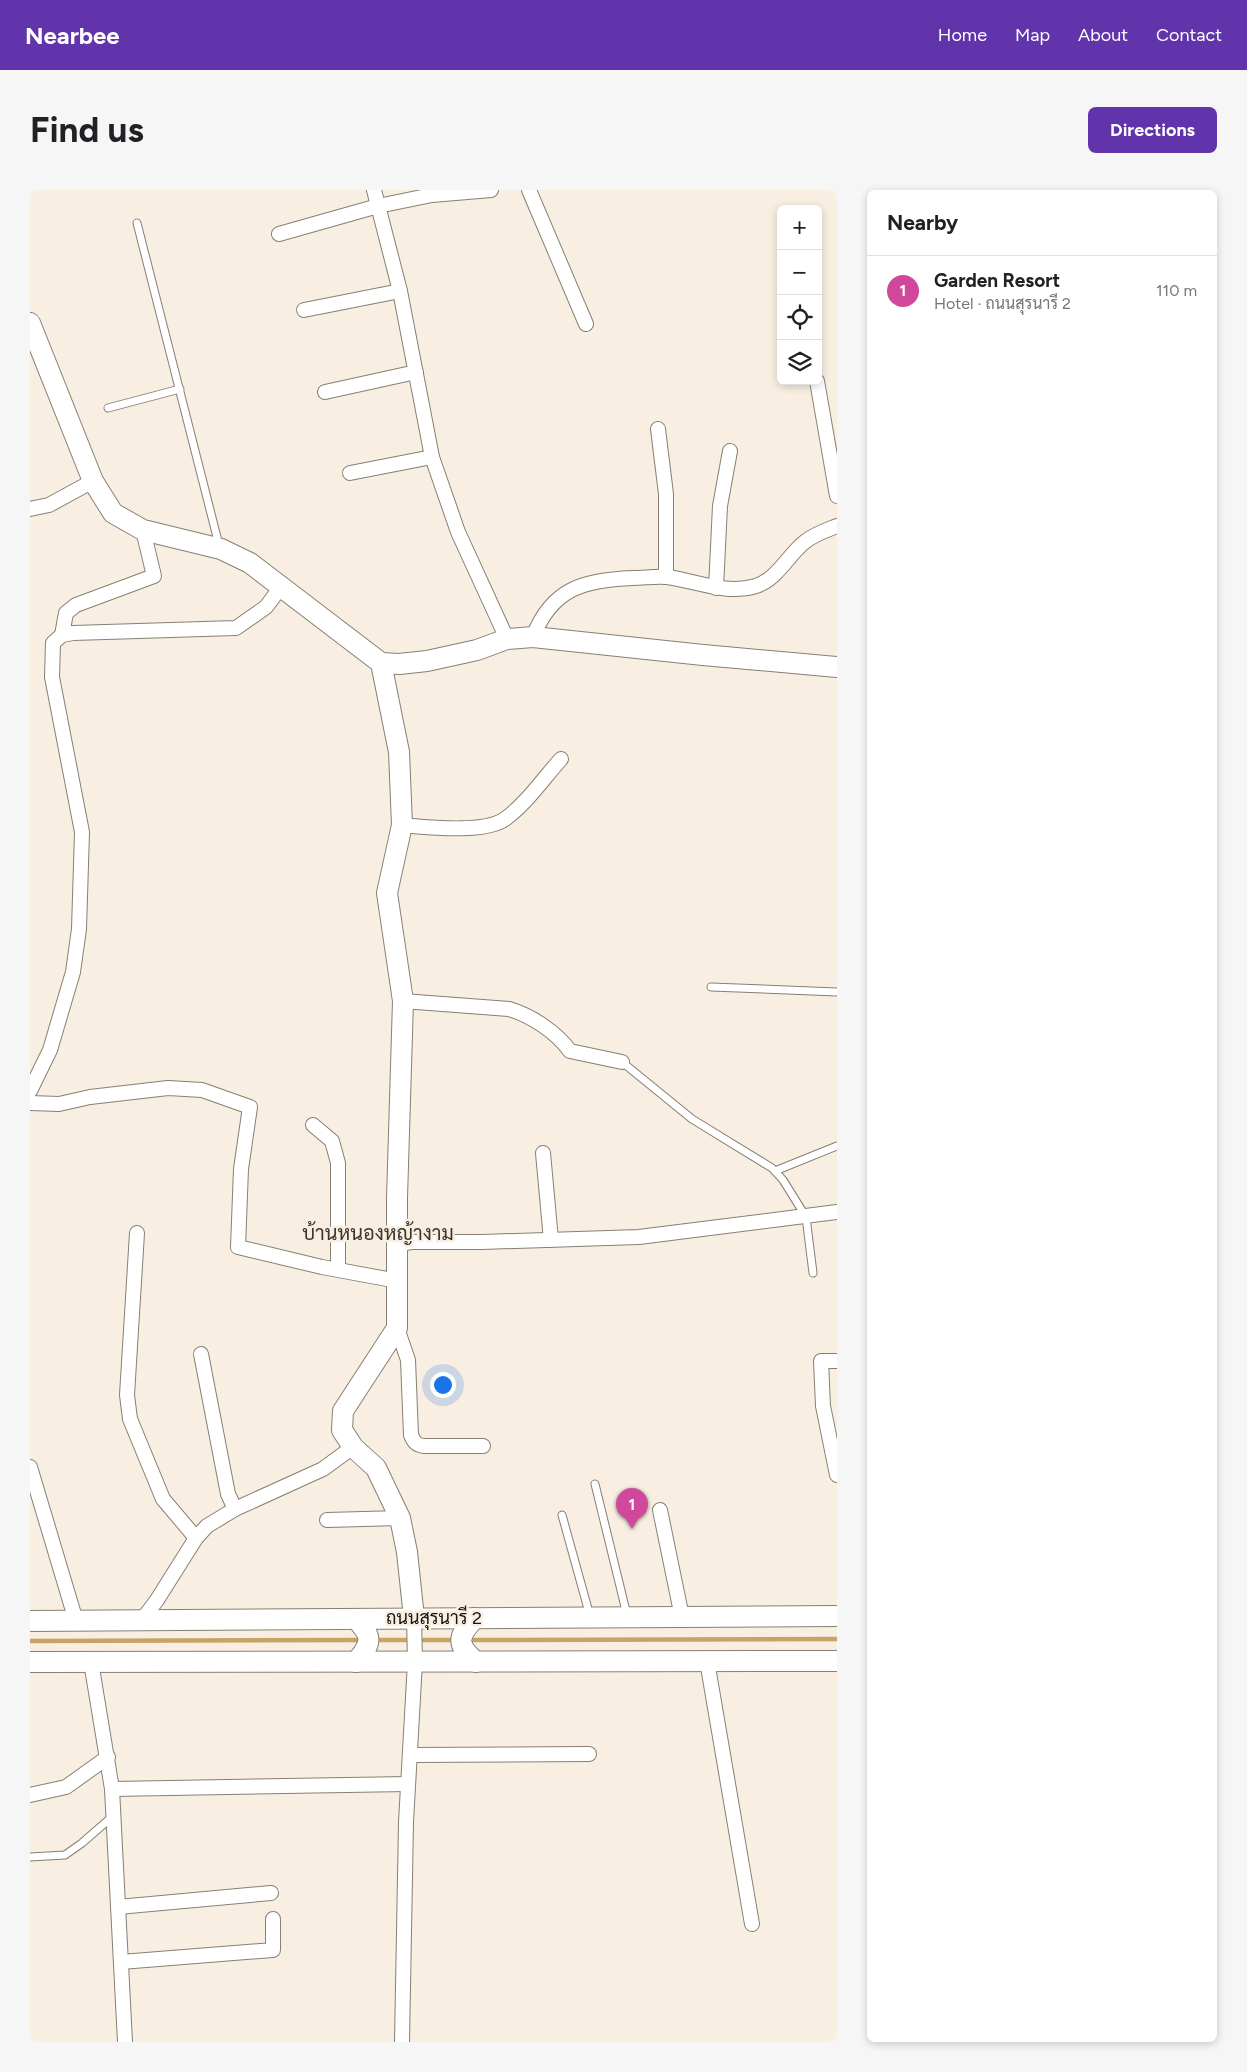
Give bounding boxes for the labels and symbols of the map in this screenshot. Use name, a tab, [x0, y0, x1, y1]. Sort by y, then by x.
district label: บ้านหนองหญ้างาม	[302, 1221, 454, 1245]
your location	[430, 1372, 456, 1398]
pin: 1	[616, 1488, 648, 1529]
street label: ถนนสุรนารี 2	[386, 1605, 482, 1630]

